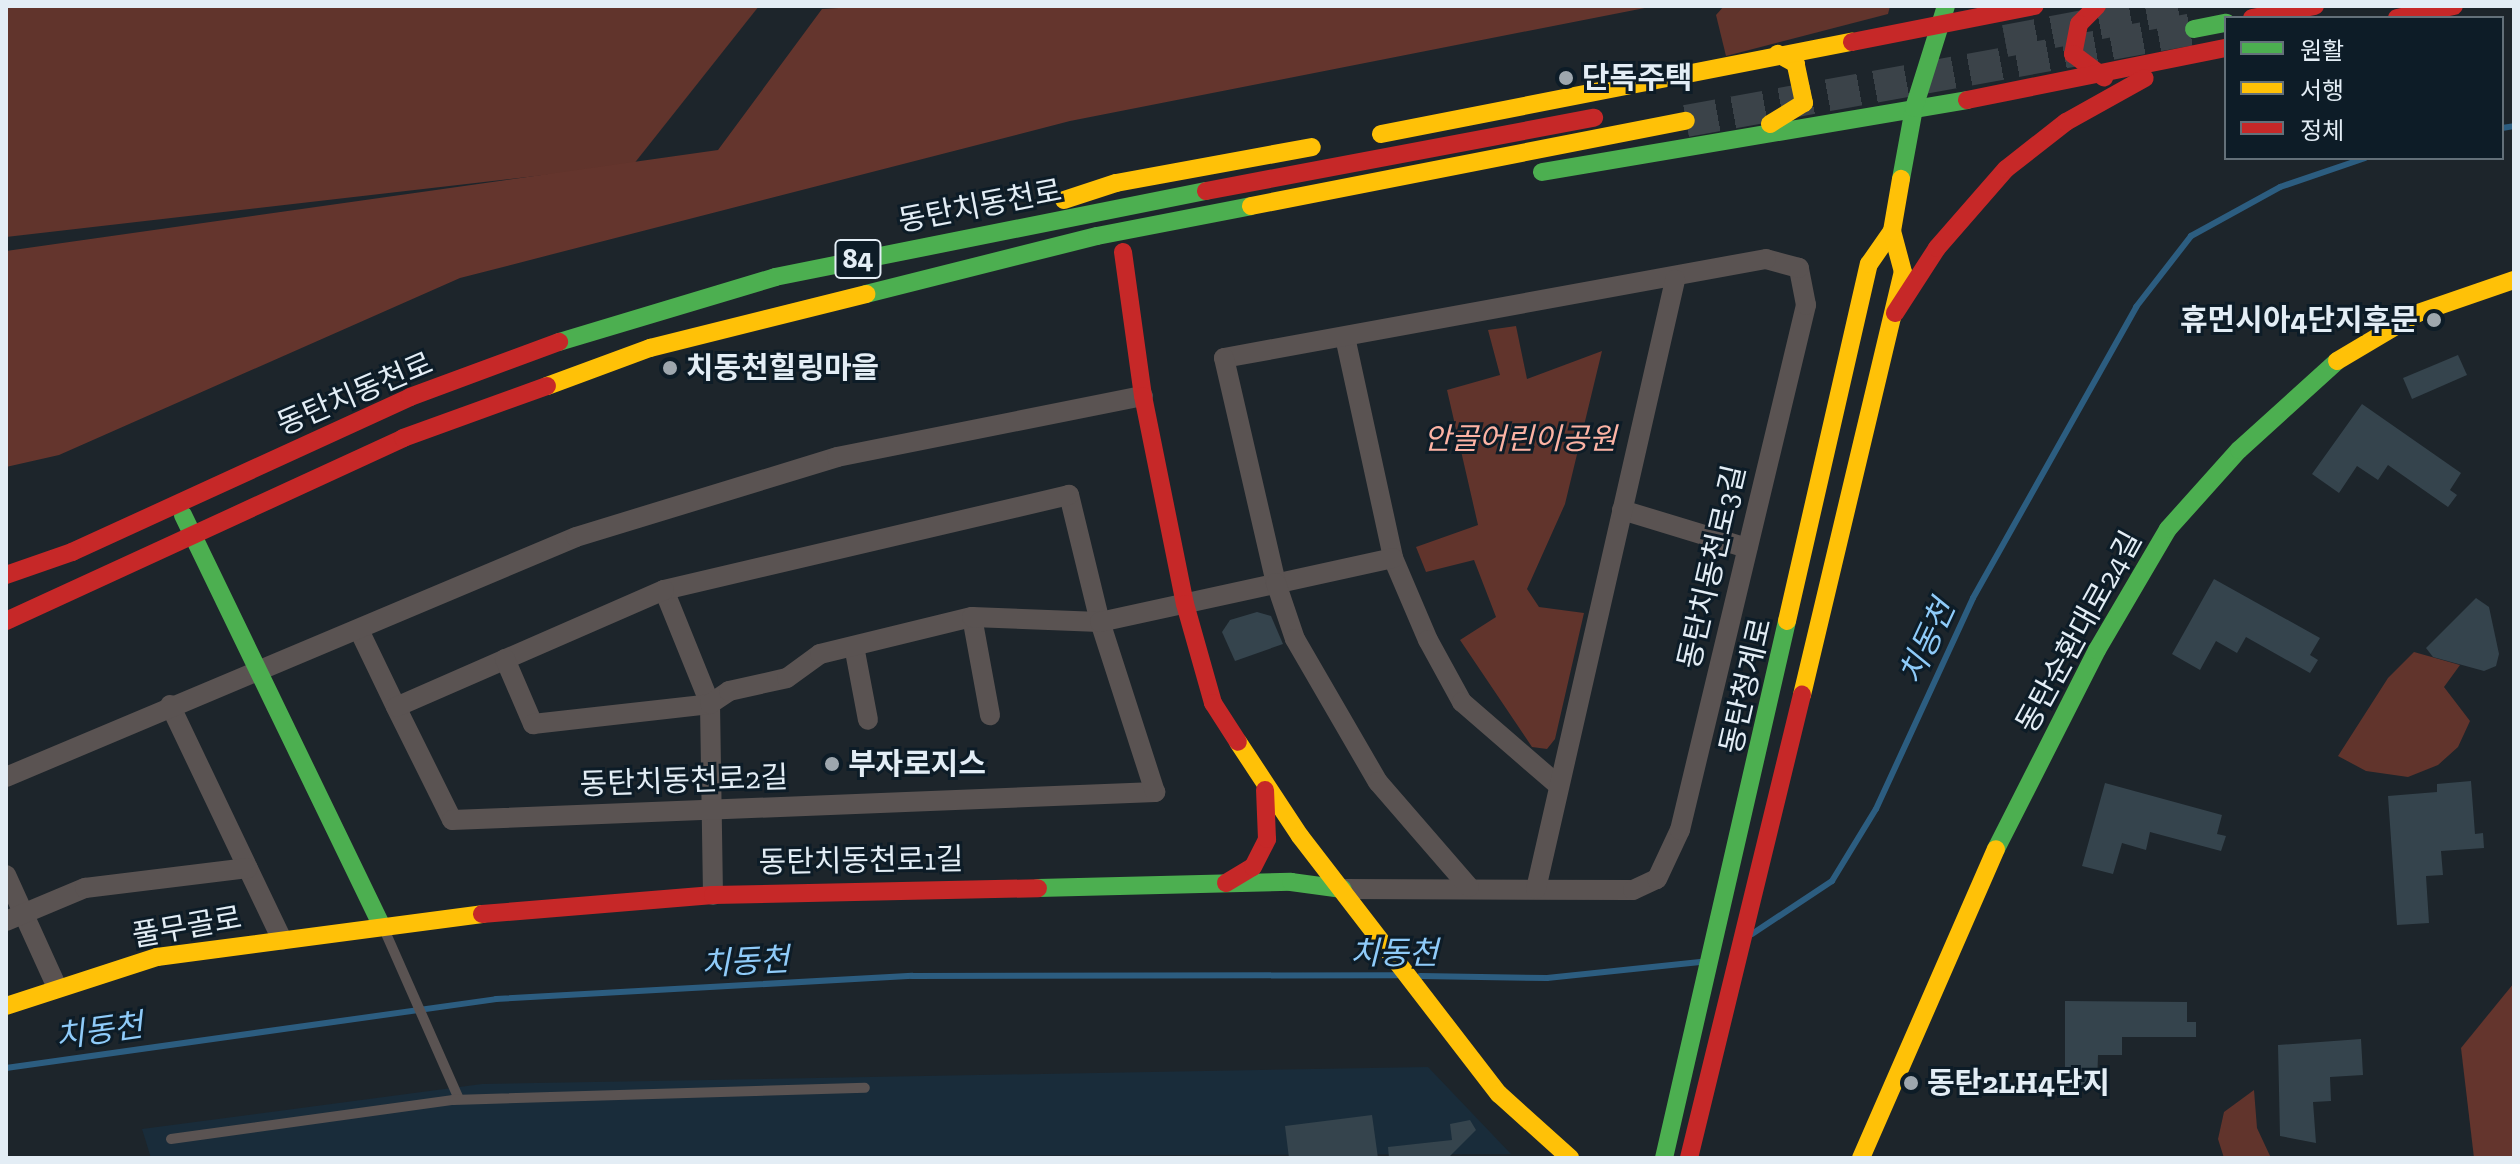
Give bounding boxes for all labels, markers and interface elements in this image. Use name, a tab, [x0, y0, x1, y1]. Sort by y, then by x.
legend	[2224, 16, 2504, 160]
text: 원활	[2300, 36, 2344, 65]
place label: 단독주택	[1582, 60, 1692, 96]
marker: 단독주택	[1557, 69, 1575, 87]
text: 서행	[2300, 76, 2344, 105]
text: 정체	[2300, 116, 2344, 145]
street label: 동탄치동천로	[895, 173, 1065, 239]
road number: 84	[834, 235, 882, 283]
place label: 휴먼시아4단지후문	[2180, 302, 2418, 338]
marker: 휴먼시아4단지후문	[2425, 311, 2443, 329]
street label: 동탄치동천로	[272, 345, 438, 443]
place label: 치동천힐링마을	[686, 350, 879, 386]
marker: 치동천힐링마을	[661, 359, 679, 377]
park label: 안골어린이공원	[1423, 421, 1617, 457]
street label: 동탄치동천로3길	[1671, 462, 1753, 672]
street label: 동탄순환대로24길	[2009, 525, 2149, 739]
water label: 치동천	[1891, 594, 1963, 690]
street label: 동탄청계로	[1713, 615, 1779, 757]
place label: 부자로지스	[848, 746, 986, 782]
marker: 부자로지스	[823, 755, 841, 773]
street label: 동탄치동천로2길	[579, 759, 789, 803]
street label: 동탄치동천로1길	[758, 841, 964, 881]
street label: 풀무골로	[130, 900, 244, 954]
water label: 치동천	[1350, 934, 1438, 972]
water label: 치동천	[700, 941, 790, 983]
water label: 치동천	[53, 1006, 145, 1056]
place label: 동탄2LH4단지	[1927, 1065, 2110, 1101]
marker: 동탄2LH4단지	[1902, 1074, 1920, 1092]

